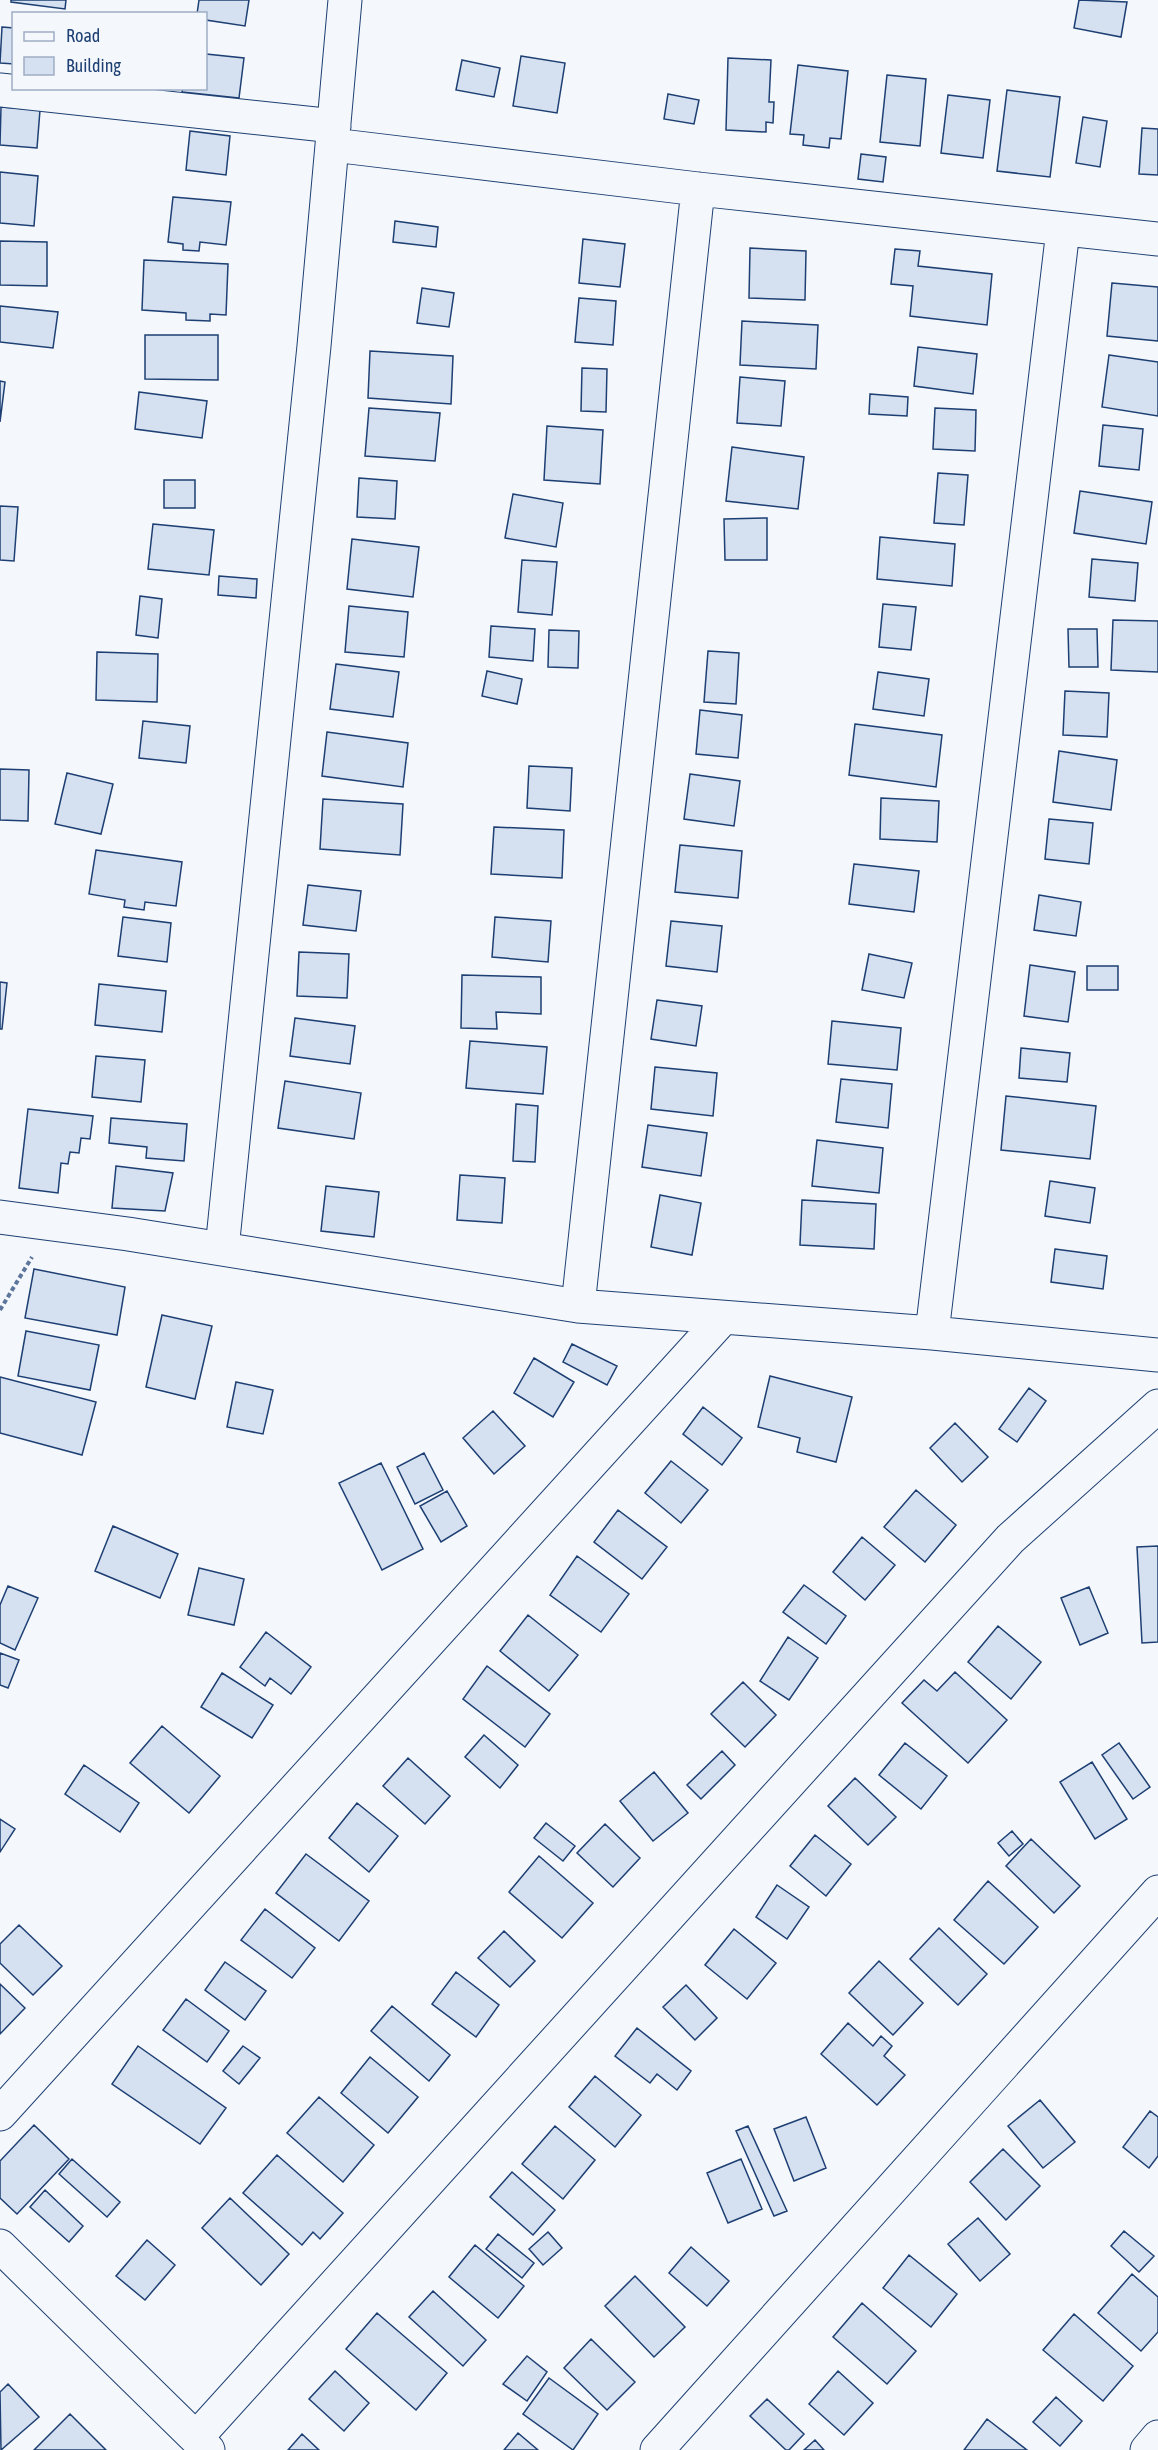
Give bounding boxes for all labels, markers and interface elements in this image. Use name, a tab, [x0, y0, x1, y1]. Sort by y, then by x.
legend	[12, 12, 207, 90]
text: Road	[66, 25, 100, 46]
text: Building	[66, 55, 121, 76]

